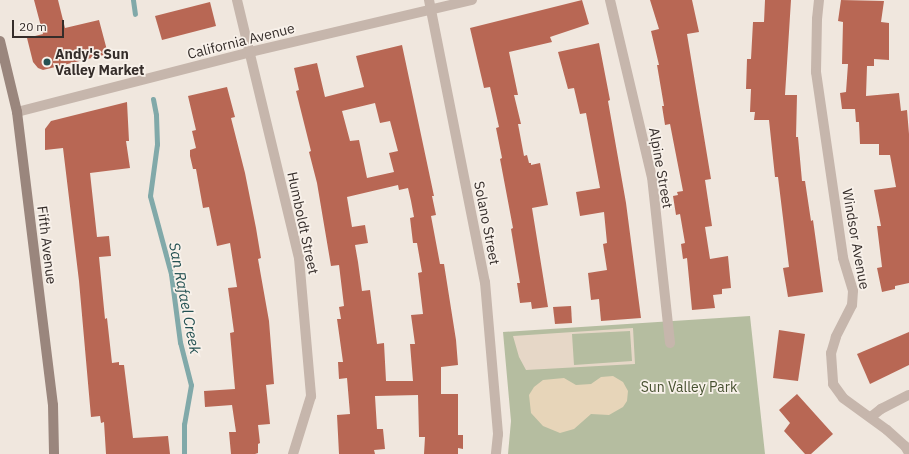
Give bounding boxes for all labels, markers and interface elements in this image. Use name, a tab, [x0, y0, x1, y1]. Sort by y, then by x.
scale bar	[14, 12, 66, 38]
text: 20 m	[19, 19, 47, 34]
street label: California Avenue	[186, 20, 296, 62]
place label: Andy's Sun Valley Market	[55, 46, 144, 78]
marker: Andy's Sun Valley Market	[42, 57, 52, 67]
street label: Alpine Street	[646, 126, 676, 210]
street label: Humboldt Street	[284, 170, 322, 276]
street label: Solano Street	[471, 180, 503, 266]
street label: Windsor Avenue	[839, 187, 873, 291]
street label: Fifth Avenue	[34, 205, 60, 285]
water label: San Rafael Creek	[165, 241, 205, 355]
park label: Sun Valley Park	[641, 379, 737, 395]

